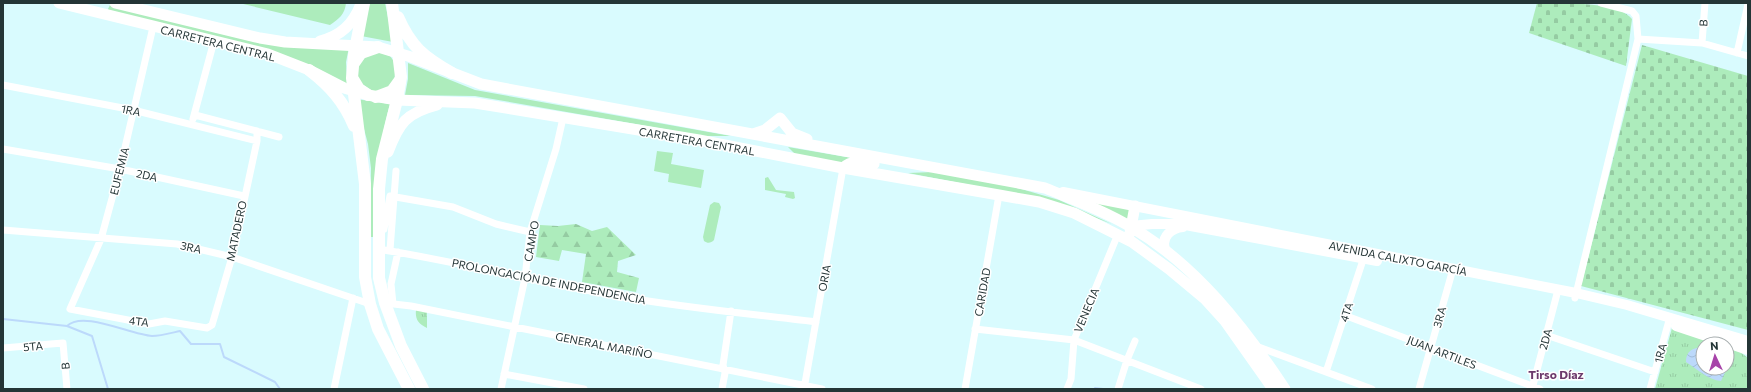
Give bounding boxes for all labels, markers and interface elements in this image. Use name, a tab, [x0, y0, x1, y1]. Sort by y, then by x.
street label: B	[1696, 19, 1710, 27]
street label: CARRETERA CENTRAL	[159, 22, 277, 64]
street label: 1RA	[120, 102, 142, 118]
street label: CARRETERA CENTRAL	[638, 124, 756, 158]
street label: EUFEMIA	[107, 145, 131, 196]
street label: 2DA	[135, 166, 159, 184]
street label: MATADERO	[223, 199, 249, 263]
street label: CAMPO	[521, 219, 541, 263]
street label: AVENIDA CALIXTO GARCÍA	[1328, 237, 1469, 278]
street label: 3RA	[179, 238, 203, 256]
street label: PROLONGACIÓN DE INDEPENDENCIA	[451, 255, 648, 306]
street label: ORIA	[815, 263, 833, 292]
street label: CARIDAD	[971, 267, 993, 317]
street label: VENECIA	[1071, 285, 1101, 334]
street label: 4TA	[1337, 300, 1355, 323]
street label: 3RA	[1430, 305, 1448, 329]
street label: 4TA	[128, 313, 150, 329]
street label: 2DA	[1536, 327, 1554, 351]
street label: GENERAL MARIÑO	[554, 329, 654, 361]
street label: JUAN ARTILES	[1405, 333, 1478, 372]
north arrow	[1695, 336, 1735, 376]
street label: 5TA	[23, 339, 44, 353]
text: N	[1710, 339, 1719, 352]
street label: 1RA	[1651, 341, 1669, 364]
street label: B	[58, 362, 72, 370]
district label: Tirso Díaz	[1528, 367, 1584, 381]

